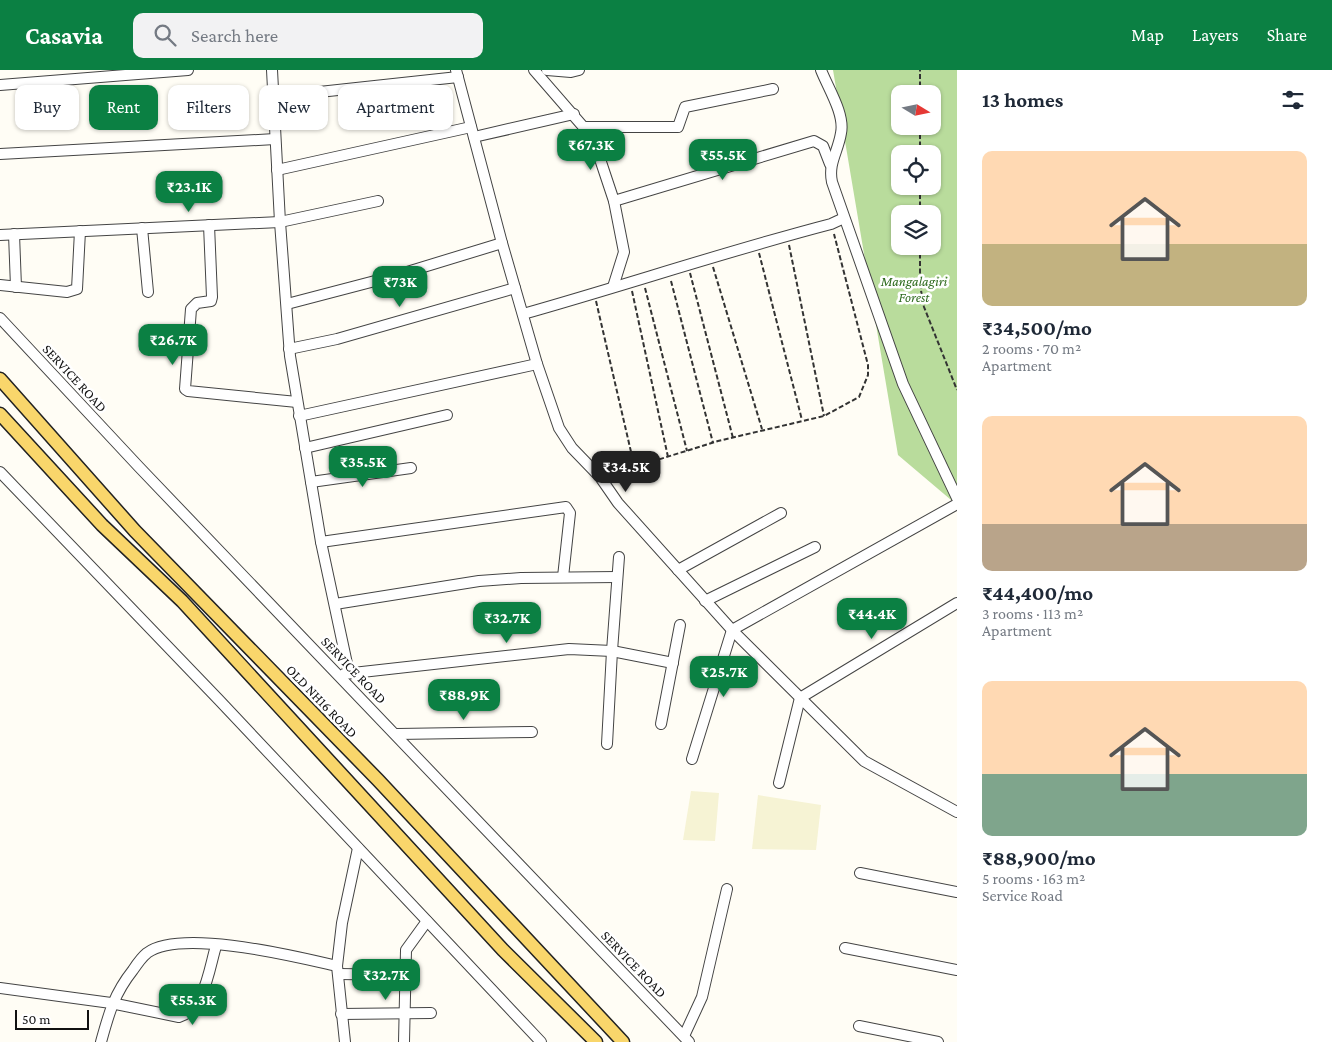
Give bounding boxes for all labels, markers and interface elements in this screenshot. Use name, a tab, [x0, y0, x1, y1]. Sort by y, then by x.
search box	[133, 13, 483, 58]
icon: search	[151, 21, 179, 49]
text: Casavia	[25, 22, 103, 49]
text: Search here	[191, 25, 278, 46]
text: Map	[1131, 25, 1164, 45]
text: Layers	[1192, 25, 1239, 45]
text: Share	[1267, 25, 1307, 45]
chip: Buy	[15, 85, 79, 130]
chip: Rent	[89, 85, 158, 130]
chip: Filters	[168, 85, 249, 130]
chip: New	[259, 85, 328, 130]
chip: Apartment	[338, 85, 453, 130]
north arrow	[891, 85, 941, 135]
map controls	[891, 85, 941, 255]
icon: filters	[1279, 86, 1307, 114]
text: 13 homes	[982, 88, 1063, 112]
pin: ₹67.3K	[550, 128, 632, 171]
text: ₹67.3K	[568, 136, 614, 153]
pin: ₹55.5K	[682, 138, 764, 181]
button: locate	[891, 145, 941, 195]
text: ₹55.5K	[700, 146, 746, 163]
pin: ₹23.1K	[148, 170, 230, 213]
text: ₹23.1K	[167, 178, 211, 195]
icon: home	[1100, 184, 1190, 274]
button: layers	[891, 205, 941, 255]
pin: ₹73K	[370, 266, 430, 308]
text: ₹73K	[383, 273, 417, 290]
park label: Mangalagiri Forest	[880, 273, 948, 305]
text: ₹34,500/mo	[982, 316, 1092, 340]
pin: ₹26.7K	[132, 324, 214, 366]
text: ₹26.7K	[149, 331, 197, 348]
text: 2 rooms · 70 m²	[982, 340, 1081, 357]
street label: SERVICE ROAD	[40, 341, 110, 415]
text: Apartment	[982, 357, 1052, 374]
pin: ₹35.5K	[322, 446, 404, 488]
icon: home	[1100, 449, 1190, 539]
pin: ₹34.5K	[585, 450, 667, 493]
text: ₹35.5K	[340, 453, 386, 470]
text: ₹34.5K	[602, 458, 650, 475]
text: ₹44,400/mo	[982, 581, 1093, 605]
pin: ₹44.4K	[831, 598, 913, 640]
pin: ₹32.7K	[466, 602, 548, 644]
text: ₹44.4K	[848, 605, 896, 622]
text: 3 rooms · 113 m²	[982, 605, 1083, 622]
text: ₹32.7K	[484, 609, 530, 626]
text: Apartment	[982, 622, 1052, 639]
street label: SERVICE ROAD	[318, 633, 390, 707]
pin: ₹25.7K	[683, 656, 765, 698]
street label: OLD NH16 ROAD	[283, 661, 361, 741]
text: ₹25.7K	[701, 663, 747, 680]
pin: ₹88.9K	[423, 678, 505, 721]
text: ₹88.9K	[439, 686, 489, 703]
icon: home	[1100, 714, 1190, 804]
text: ₹88,900/mo	[982, 846, 1096, 870]
text: 5 rooms · 163 m²	[982, 870, 1085, 887]
text: Service Road	[982, 887, 1063, 904]
street label: SERVICE ROAD	[598, 927, 670, 1001]
pin: ₹32.7K	[345, 958, 427, 1001]
text: ₹32.7K	[363, 966, 409, 983]
pin: ₹55.3K	[152, 984, 234, 1026]
text: ₹55.3K	[170, 991, 216, 1008]
scale bar	[15, 1007, 89, 1030]
text: 50 m	[22, 1011, 50, 1027]

